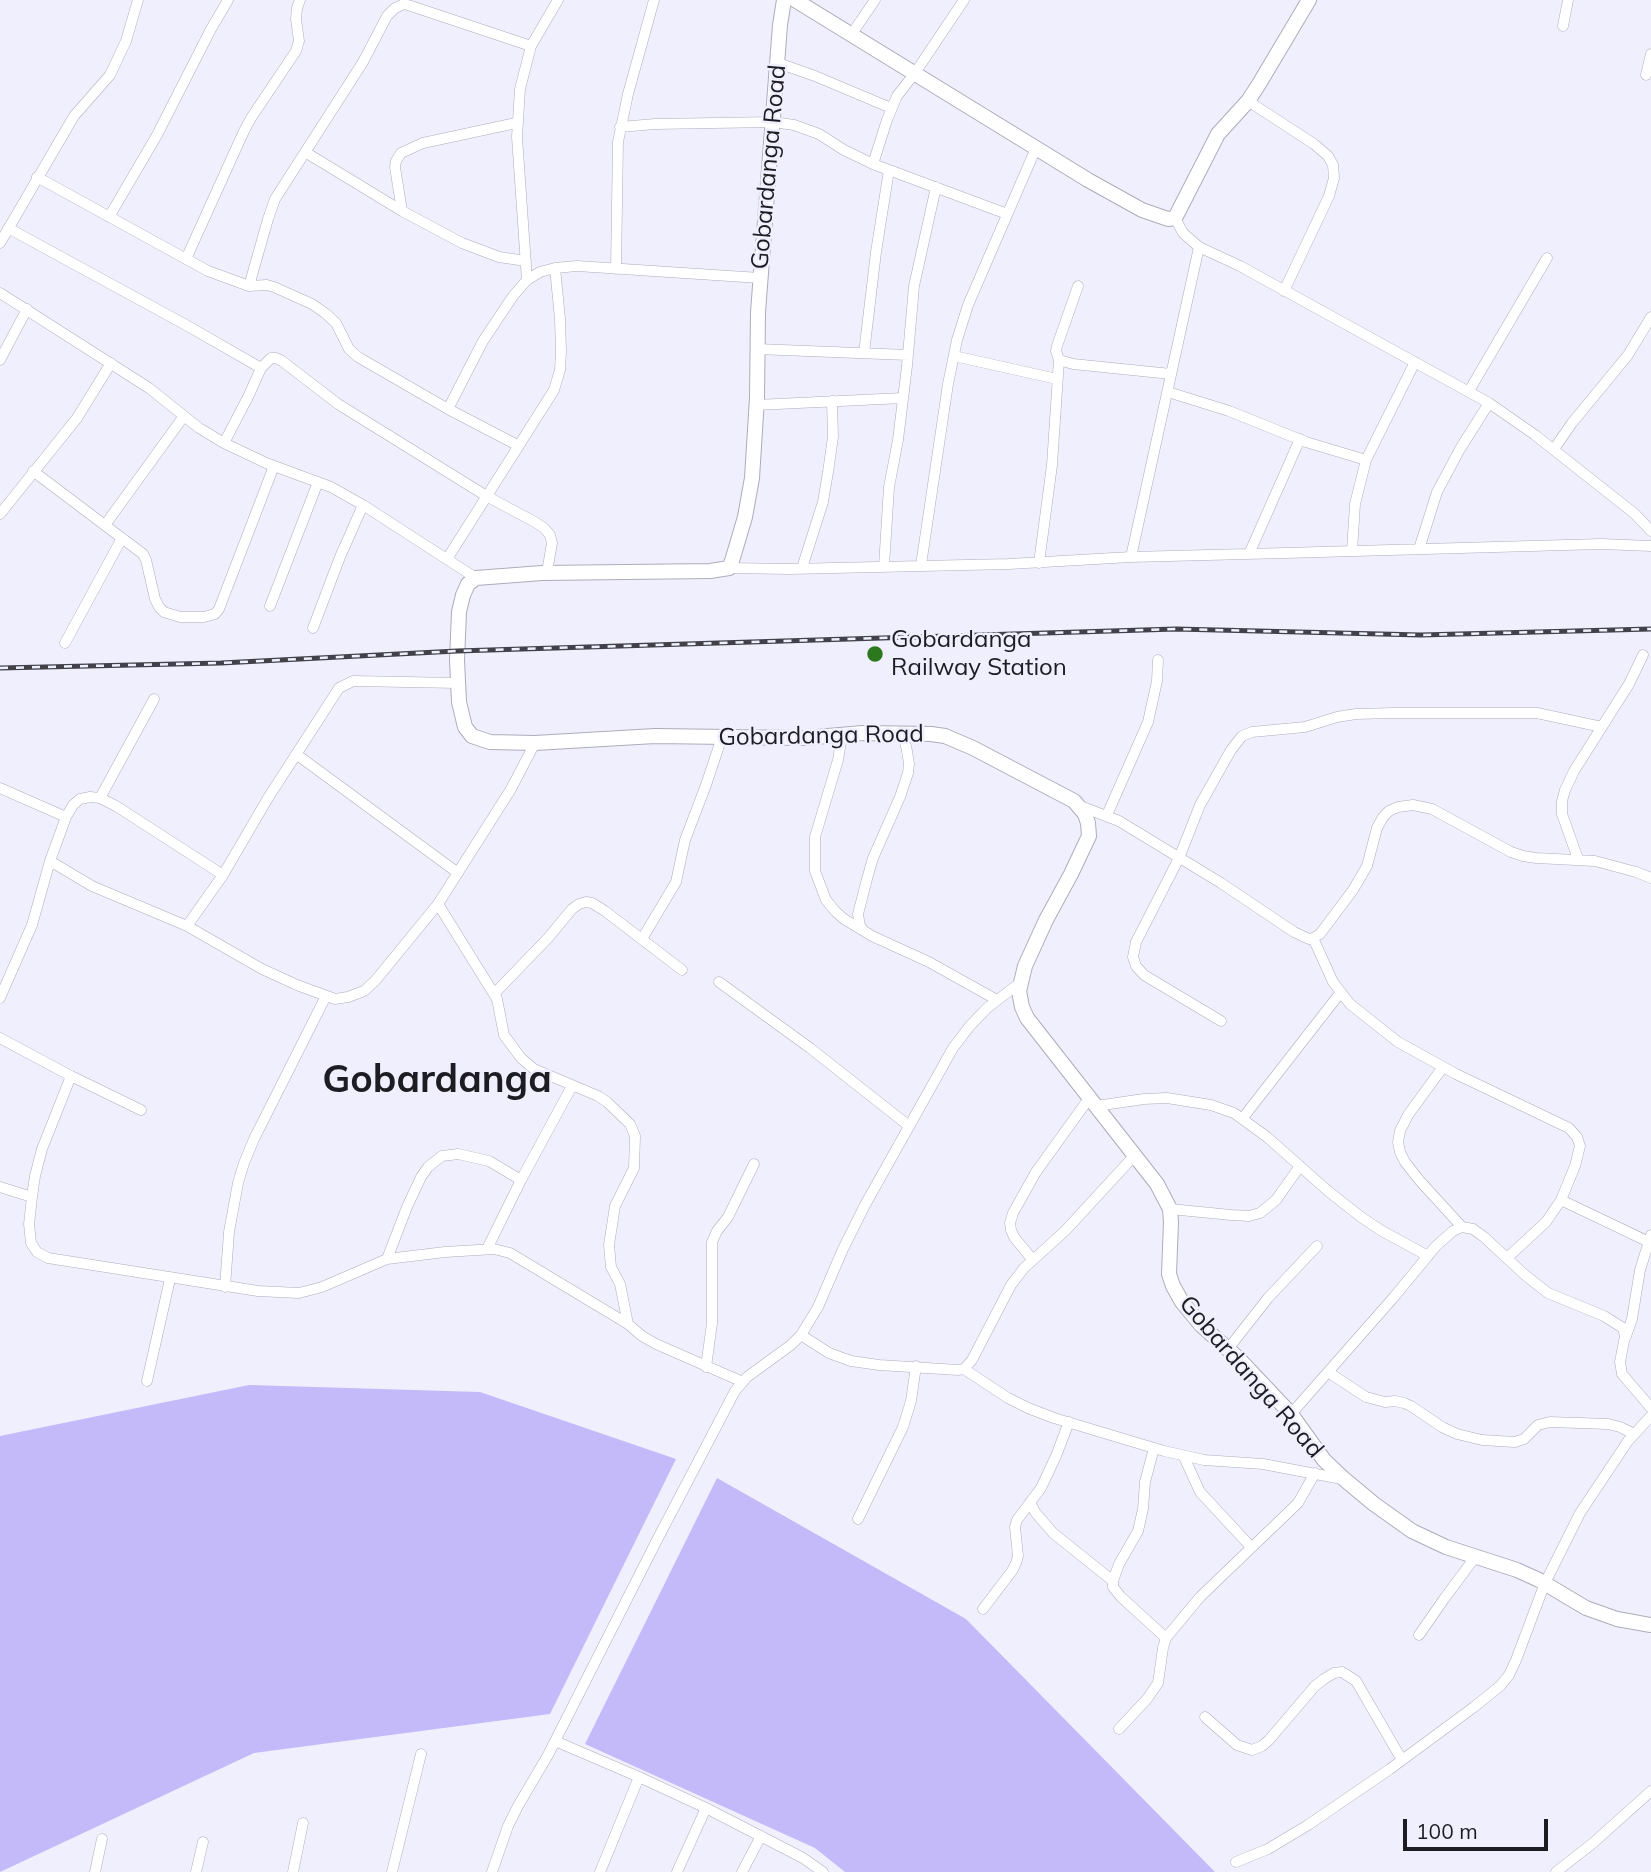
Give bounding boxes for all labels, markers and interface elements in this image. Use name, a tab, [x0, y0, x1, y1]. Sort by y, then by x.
street label: Gobardanga Road	[746, 63, 792, 271]
place label: Gobardanga Railway Station	[891, 626, 1067, 682]
marker: Gobardanga Railway Station	[865, 644, 885, 664]
street label: Gobardanga Road	[718, 720, 924, 752]
district label: Gobardanga	[322, 1058, 552, 1104]
street label: Gobardanga Road	[1173, 1290, 1329, 1464]
scale bar	[1406, 1806, 1551, 1850]
text: 100 m	[1416, 1818, 1478, 1844]

